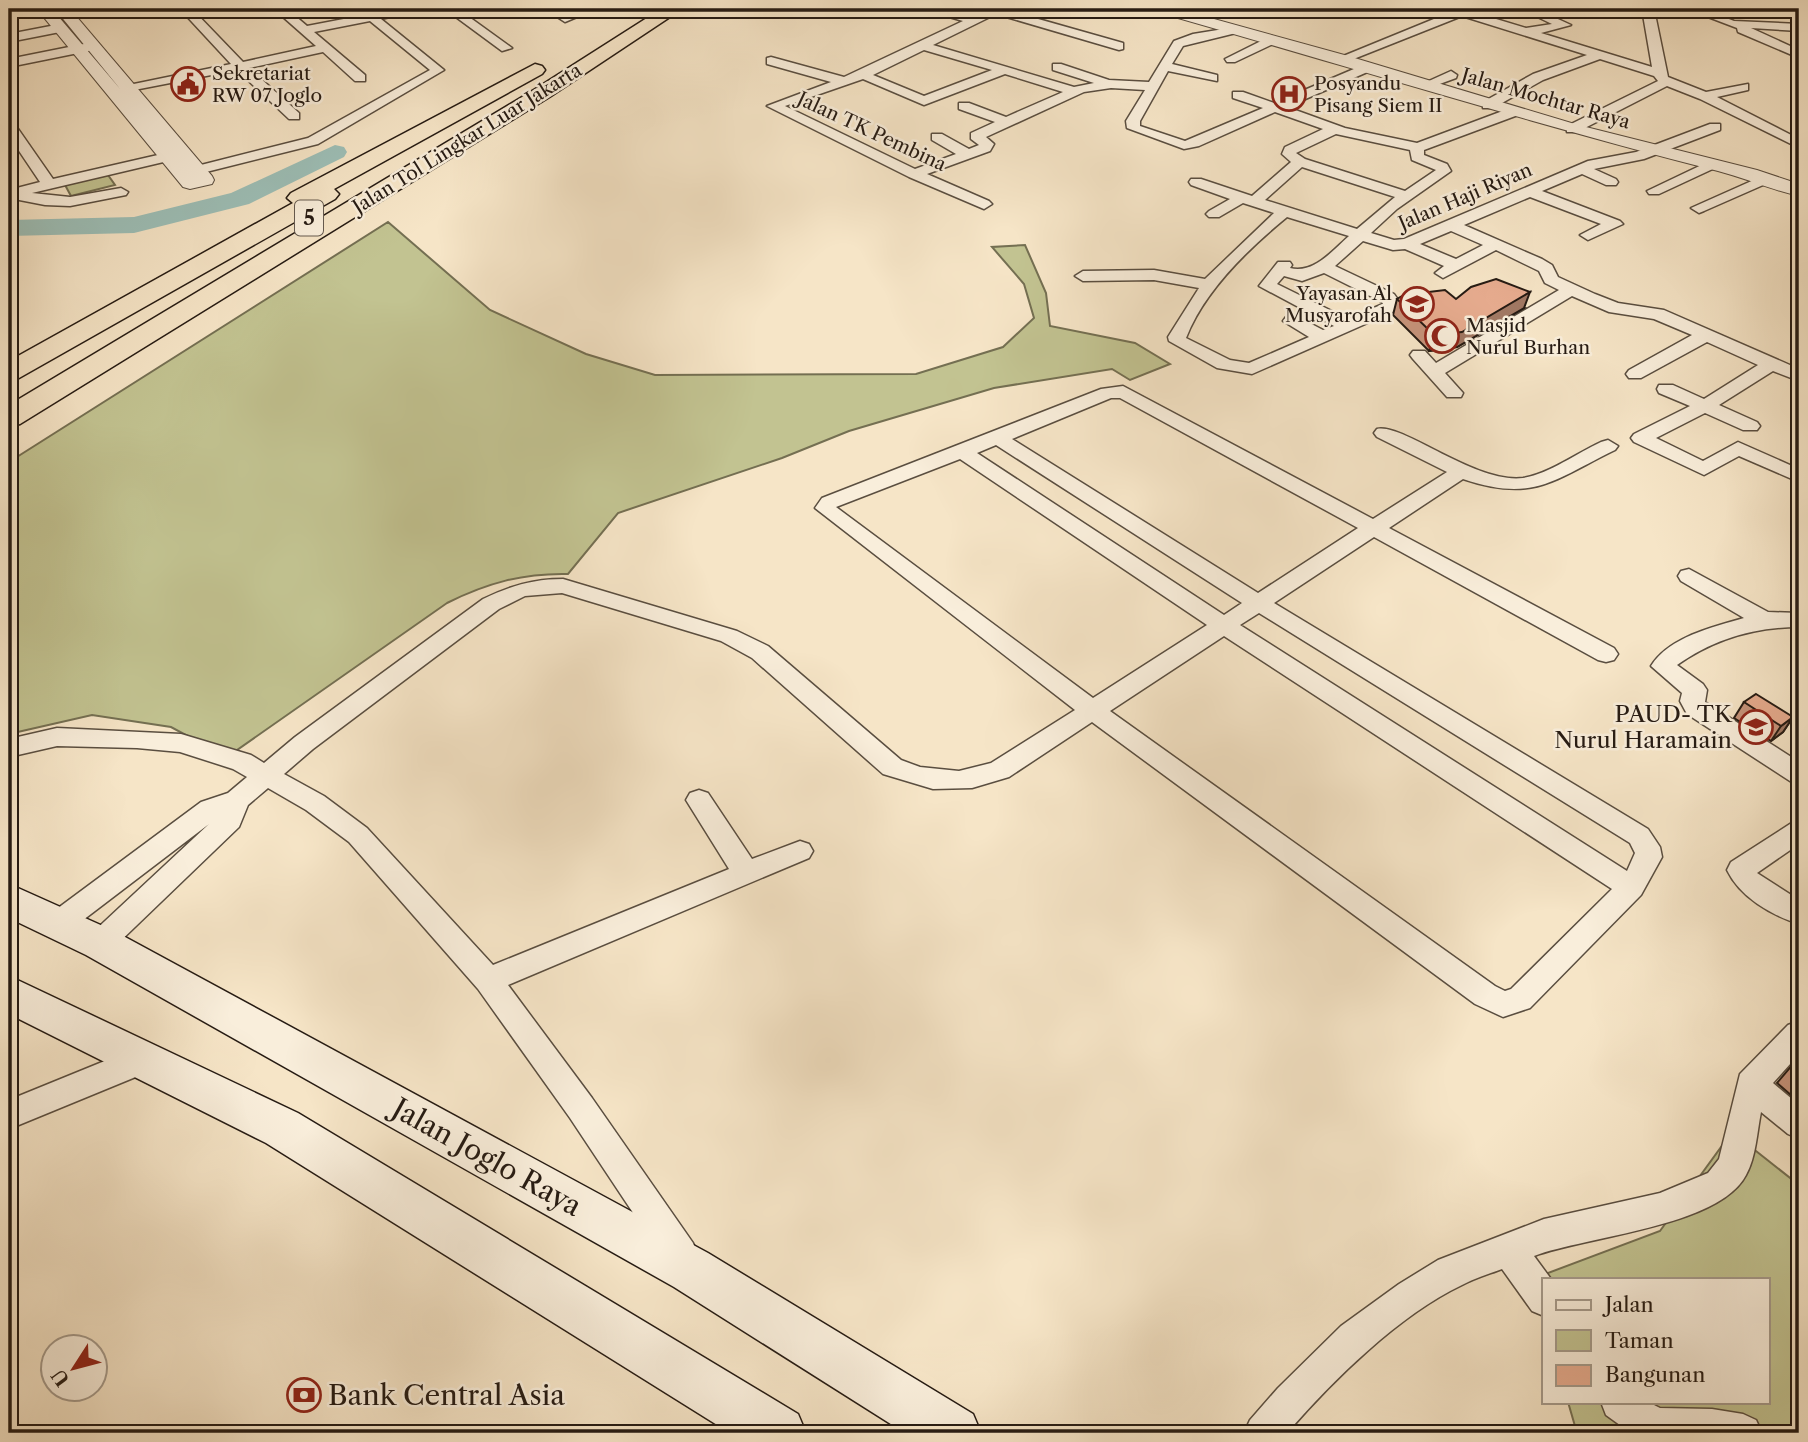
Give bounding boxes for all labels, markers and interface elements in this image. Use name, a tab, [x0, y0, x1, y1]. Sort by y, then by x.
street label: Jalan Tol Lingkar Luar Jakarta	[346, 58, 586, 220]
place label: Sekretariat RW 07 Joglo	[212, 62, 322, 107]
street label: Jalan Mochtar Raya	[1456, 63, 1633, 134]
public building icon: Sekretariat RW 07 Joglo	[169, 65, 207, 103]
place label: Posyandu Pisang Siem II	[1314, 72, 1442, 117]
hospital icon: Posyandu Pisang Siem II	[1270, 75, 1308, 113]
street label: Jalan TK Pembina	[791, 86, 950, 176]
street label: Jalan Haji Riyan	[1392, 158, 1536, 236]
road number: 5	[295, 200, 323, 235]
place label: Yayasan Al Musyarofah	[1285, 282, 1392, 327]
school or university icon: Yayasan Al Musyarofah	[1398, 285, 1436, 323]
place label: Masjid Nurul Burhan	[1466, 314, 1590, 359]
mosque icon: Masjid Nurul Burhan	[1423, 317, 1461, 355]
place label: PAUD- TK Nurul Haramain	[1554, 700, 1733, 754]
school or university icon: PAUD- TK Nurul Haramain	[1737, 708, 1775, 746]
street label: Jalan Joglo Raya	[383, 1089, 588, 1223]
legend	[1542, 1278, 1770, 1404]
text: Jalan	[1602, 1292, 1654, 1317]
text: Taman	[1605, 1328, 1674, 1353]
north arrow	[38, 1334, 108, 1404]
text: Bangunan	[1605, 1362, 1705, 1387]
text: U	[46, 1364, 74, 1391]
bank icon: Bank Central Asia	[285, 1376, 323, 1414]
place label: Bank Central Asia	[328, 1378, 565, 1412]

